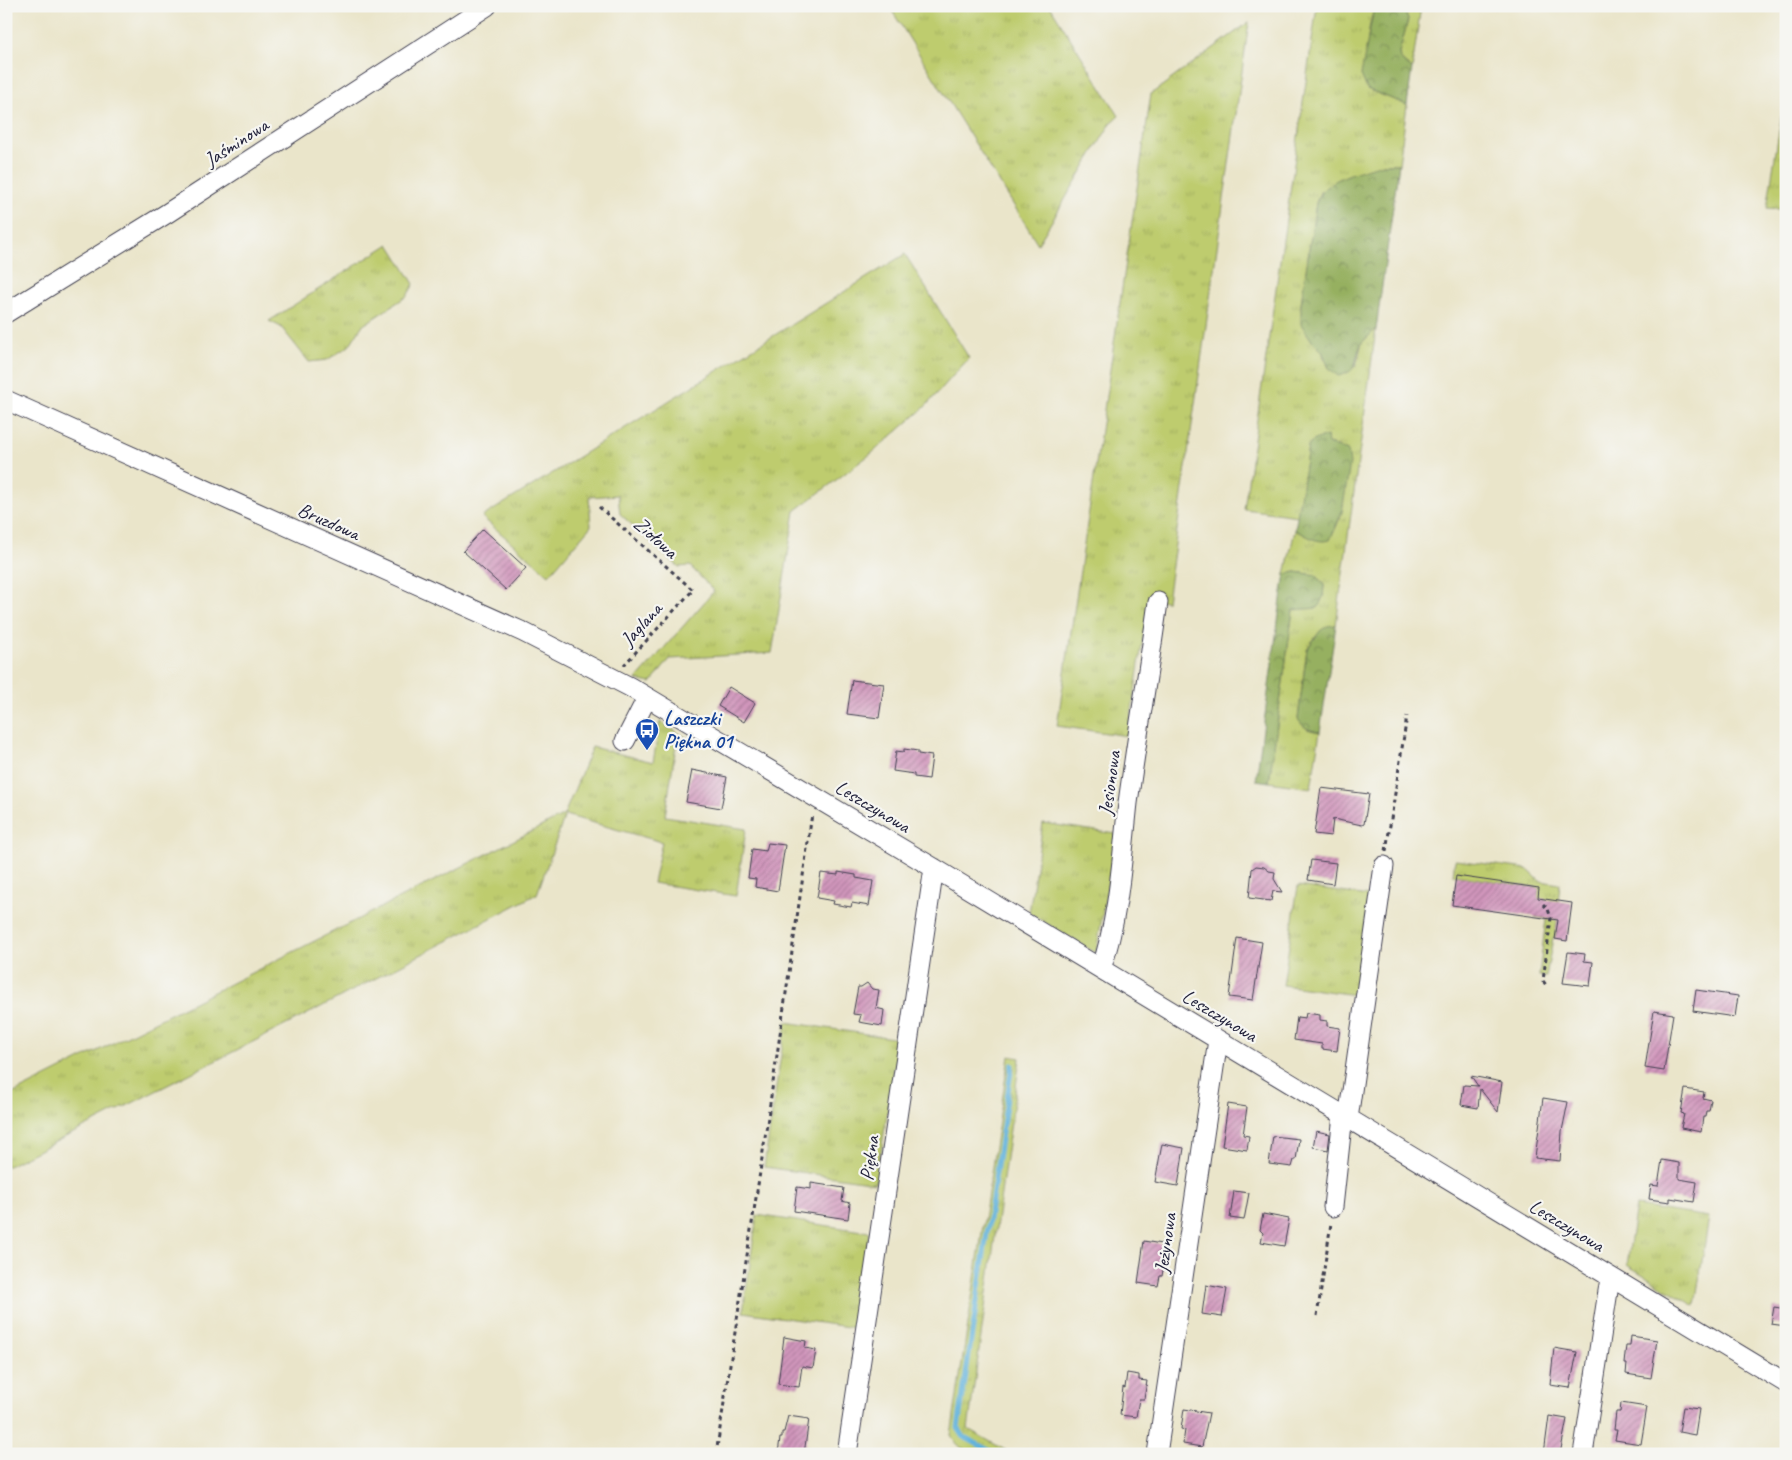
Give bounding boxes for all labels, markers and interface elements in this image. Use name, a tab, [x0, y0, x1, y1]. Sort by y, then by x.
street label: Jaśminowa	[199, 112, 274, 173]
street label: Bruzdowa	[294, 497, 365, 547]
street label: Ziołowa	[628, 511, 684, 565]
street label: Jaglana	[615, 596, 669, 652]
place label: Laszczki Piękna 01	[664, 706, 734, 754]
bus stop icon: Laszczki Piękna 01	[634, 717, 660, 751]
street label: Jesionowa	[1092, 747, 1127, 818]
street label: Leszczynowa	[831, 774, 916, 840]
street label: Leszczynowa	[1178, 983, 1263, 1049]
street label: Piękna	[854, 1133, 885, 1182]
street label: Leszczynowa	[1525, 1193, 1610, 1259]
street label: Jeżynowa	[1149, 1210, 1182, 1275]

